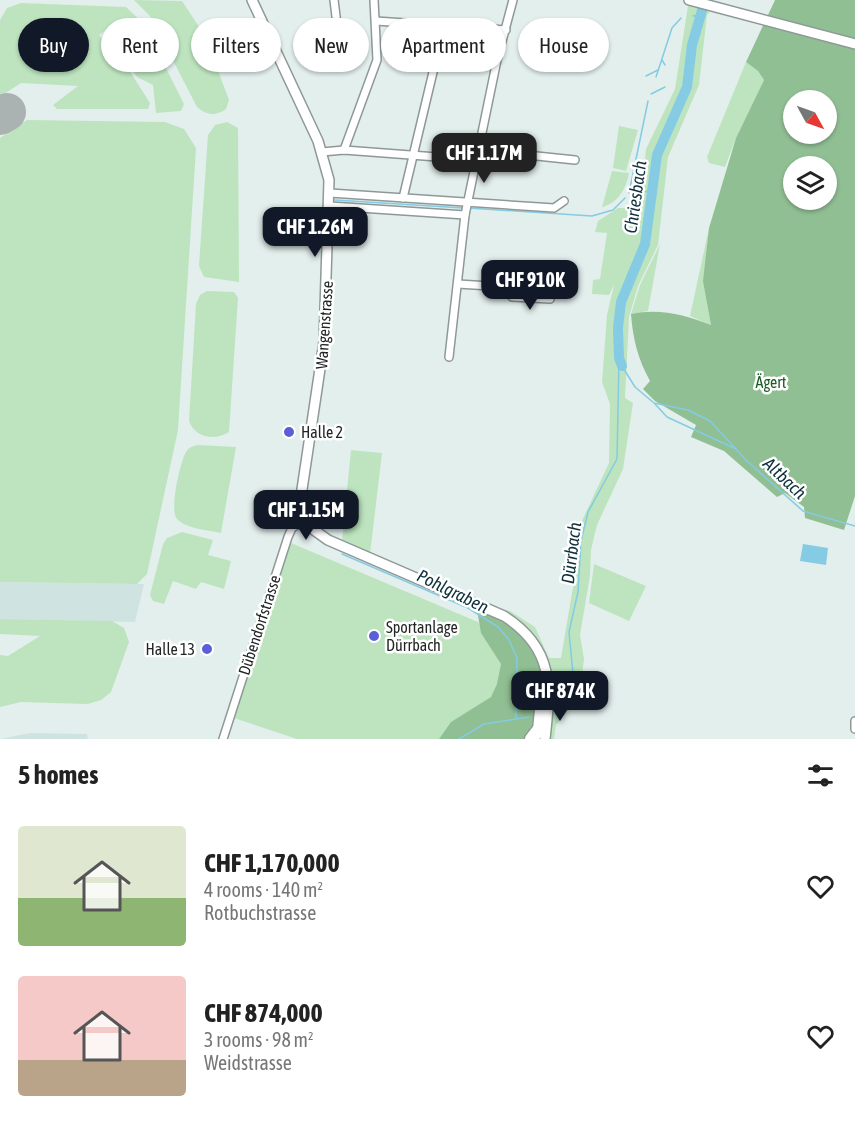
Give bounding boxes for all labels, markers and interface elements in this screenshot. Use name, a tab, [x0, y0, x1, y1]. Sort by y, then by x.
chip: Buy	[18, 18, 89, 72]
chip: Rent	[101, 18, 179, 72]
chip: Filters	[191, 18, 281, 72]
chip: New	[293, 18, 369, 72]
chip: Apartment	[381, 18, 506, 72]
chip: House	[518, 18, 609, 72]
north arrow	[783, 90, 837, 144]
map controls	[783, 90, 837, 210]
pin: CHF 1.17M	[415, 133, 553, 184]
text: CHF 1.17M	[446, 141, 522, 164]
button: layers	[783, 156, 837, 210]
water label: Chriesbach	[620, 159, 651, 235]
pin: CHF 1.26M	[246, 207, 384, 258]
text: CHF 1.26M	[277, 215, 353, 238]
pin: CHF 910K	[468, 260, 592, 311]
text: CHF 910K	[495, 268, 565, 291]
street label: Wangenstrasse	[312, 280, 337, 370]
park label: Ägert	[756, 373, 787, 392]
place label: Halle 2	[301, 423, 343, 441]
marker: Halle 2	[282, 425, 296, 439]
water label: Altbach	[758, 452, 811, 503]
pin: CHF 1.15M	[237, 490, 375, 541]
text: CHF 1.15M	[268, 498, 344, 521]
water label: Dürrbach	[557, 521, 585, 585]
water label: Pohlgraben	[414, 565, 493, 618]
street label: Dübendorfstrasse	[234, 573, 284, 677]
place label: Sportanlage Dürrbach	[386, 618, 458, 654]
marker: Sportanlage Dürrbach	[367, 629, 381, 643]
place label: Halle 13	[145, 640, 195, 658]
marker: Halle 13	[200, 642, 214, 656]
pin: CHF 874K	[498, 671, 622, 722]
text: CHF 874K	[525, 679, 595, 702]
icon: filters	[804, 759, 837, 792]
text: 5 homes	[18, 760, 98, 790]
text: CHF 1,170,000	[204, 848, 340, 878]
icon: home	[66, 850, 138, 922]
icon: heart	[804, 870, 837, 903]
text: 4 rooms · 140 m²	[204, 878, 323, 901]
text: Rotbuchstrasse	[204, 901, 316, 924]
text: CHF 874,000	[204, 998, 323, 1028]
icon: home	[66, 1000, 138, 1072]
icon: heart	[804, 1020, 837, 1053]
text: 3 rooms · 98 m²	[204, 1028, 314, 1051]
text: Weidstrasse	[204, 1051, 292, 1074]

